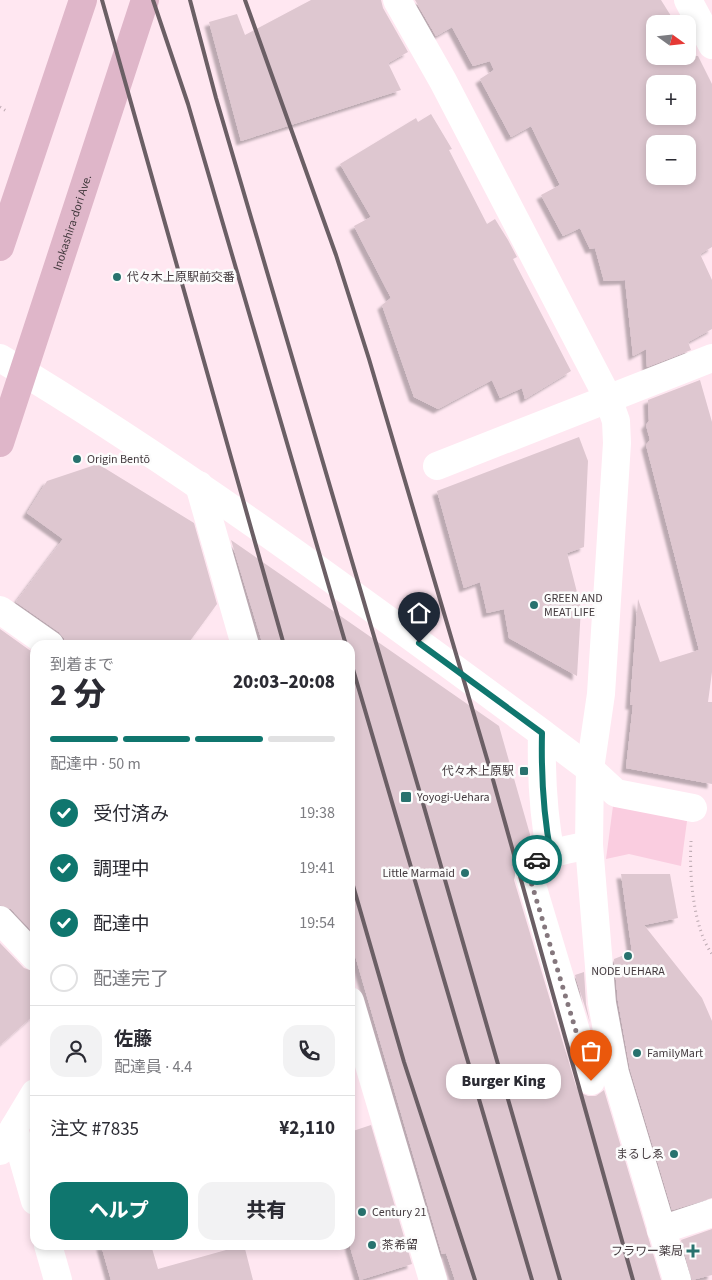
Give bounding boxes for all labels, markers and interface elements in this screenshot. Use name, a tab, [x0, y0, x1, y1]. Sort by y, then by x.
north arrow	[646, 15, 696, 65]
map controls	[646, 15, 696, 185]
button: +	[646, 75, 696, 125]
button: −	[646, 135, 696, 185]
street label: Inokashira-dori Ave.	[49, 172, 96, 273]
place label: 代々木上原駅前交番	[127, 269, 235, 286]
marker: 代々木上原駅前交番	[111, 271, 123, 283]
place label: Origin Bentō	[87, 451, 150, 468]
marker: Origin Bentō	[71, 453, 83, 465]
place label: GREEN AND MEAT LIFE	[544, 590, 603, 621]
pin	[398, 592, 440, 643]
icon: home	[405, 599, 433, 627]
marker: GREEN AND MEAT LIFE	[528, 599, 540, 611]
text: 到着まで	[50, 654, 114, 676]
text: 20:03–20:08	[233, 669, 335, 696]
text: 2 分	[50, 672, 106, 718]
text: 配達中 · 50 m	[50, 753, 141, 775]
place label: 代々木上原駅	[442, 763, 514, 780]
marker: 代々木上原駅	[518, 765, 530, 777]
place label: Yoyogi-Uehara	[416, 789, 490, 806]
marker: Yoyogi-Uehara	[399, 790, 413, 804]
icon: check	[50, 799, 78, 827]
text: 受付済み	[93, 801, 169, 828]
text: 19:38	[299, 802, 335, 824]
courier	[512, 835, 562, 885]
icon: car	[523, 846, 551, 874]
icon: check	[50, 854, 78, 882]
text: 調理中	[93, 856, 150, 883]
text: 19:41	[299, 857, 335, 879]
place label: Little Marmaid	[382, 865, 455, 882]
marker: Little Marmaid	[459, 867, 471, 879]
icon: check	[50, 909, 78, 937]
text: 配達中	[93, 911, 150, 938]
text: 19:54	[299, 912, 335, 934]
marker: NODE UEHARA	[622, 950, 634, 962]
place label: NODE UEHARA	[591, 963, 665, 980]
text: 配達完了	[93, 966, 169, 993]
button: person	[50, 1025, 102, 1077]
button: phone	[283, 1025, 335, 1077]
text: 佐藤	[114, 1026, 152, 1053]
pin	[570, 1030, 612, 1081]
icon: bag	[577, 1037, 605, 1065]
place label: FamilyMart	[647, 1045, 703, 1062]
marker: FamilyMart	[631, 1047, 643, 1059]
text: 配達員 · 4.4	[114, 1056, 192, 1078]
callout: Burger King	[446, 1064, 561, 1098]
text: Burger King	[461, 1070, 546, 1092]
text: ¥2,110	[279, 1115, 335, 1142]
text: 注文 #7835	[50, 1116, 139, 1143]
place label: まるしゑ	[616, 1146, 664, 1163]
marker: まるしゑ	[668, 1148, 680, 1160]
button: ヘルプ	[50, 1182, 188, 1240]
button: 共有	[198, 1182, 335, 1240]
place label: Century 21	[372, 1204, 426, 1221]
marker: Century 21	[356, 1206, 368, 1218]
place label: 茶希留	[382, 1237, 418, 1254]
marker: 茶希留	[366, 1239, 378, 1251]
place label: フラワー薬局	[611, 1243, 683, 1260]
marker: フラワー薬局	[687, 1245, 699, 1257]

